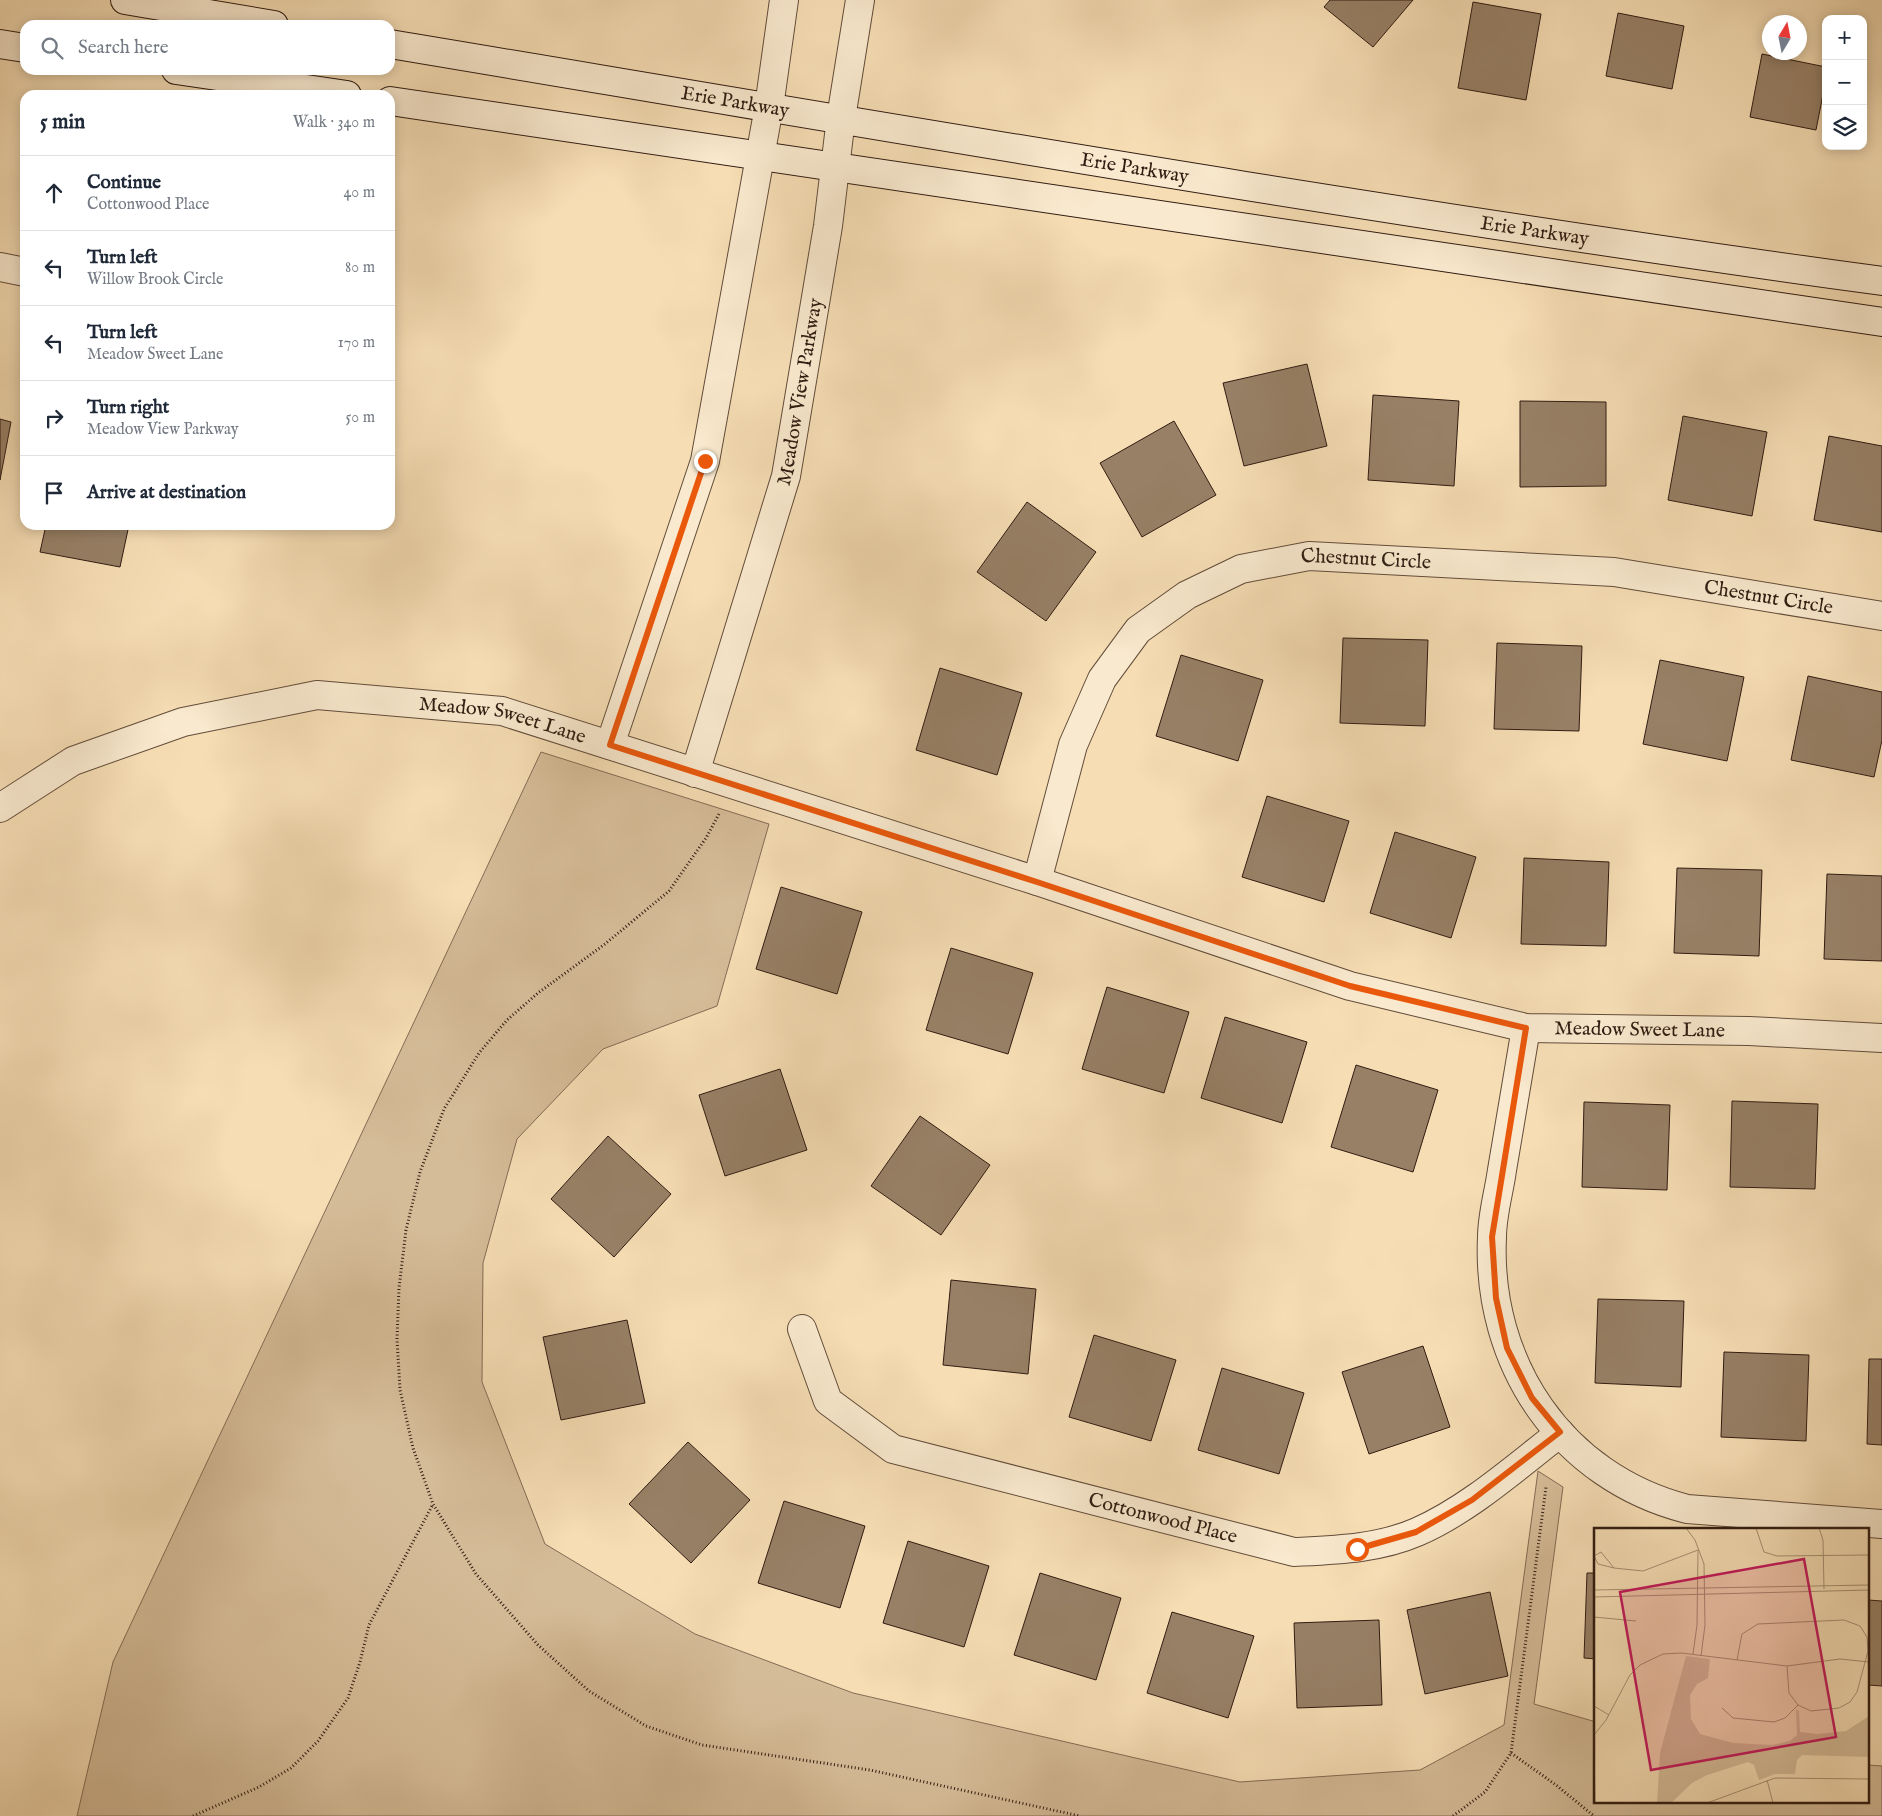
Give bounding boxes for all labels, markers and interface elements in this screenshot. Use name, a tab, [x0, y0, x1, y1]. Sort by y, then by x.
north arrow	[1762, 15, 1807, 60]
map controls	[1822, 15, 1867, 150]
button: +	[1822, 15, 1867, 60]
search box	[20, 20, 395, 75]
icon: search	[38, 34, 66, 62]
text: Search here	[78, 36, 169, 60]
button: −	[1822, 60, 1867, 105]
street label: Erie Parkway	[679, 81, 791, 123]
button: layers	[1822, 105, 1867, 150]
text: 5 min	[40, 109, 85, 136]
text: Walk · 340 m	[293, 113, 375, 133]
street label: Erie Parkway	[1079, 147, 1191, 189]
text: Continue	[87, 171, 161, 195]
icon: ahead	[40, 179, 68, 207]
text: 40 m	[343, 183, 375, 203]
text: Cottonwood Place	[87, 195, 209, 215]
street label: Erie Parkway	[1479, 210, 1591, 251]
text: Turn left	[87, 246, 158, 270]
icon: left	[40, 254, 68, 282]
text: 80 m	[345, 258, 375, 278]
text: Willow Brook Circle	[87, 270, 223, 290]
street label: Meadow View Parkway	[771, 296, 828, 489]
text: Turn left	[87, 321, 158, 345]
icon: left	[40, 329, 68, 357]
text: 170 m	[338, 333, 375, 353]
text: Meadow Sweet Lane	[87, 345, 223, 365]
text: Turn right	[87, 396, 169, 420]
icon: right	[40, 404, 68, 432]
text: 50 m	[346, 408, 375, 428]
text: Meadow View Parkway	[87, 420, 239, 440]
route end	[694, 450, 717, 473]
icon: arrive	[40, 479, 68, 507]
text: Arrive at destination	[87, 481, 246, 505]
street label: Chestnut Circle	[1299, 543, 1432, 575]
street label: Chestnut Circle	[1702, 574, 1835, 620]
street label: Meadow Sweet Lane	[418, 691, 589, 749]
street label: Meadow Sweet Lane	[1554, 1016, 1725, 1043]
street label: Cottonwood Place	[1086, 1487, 1240, 1549]
inset map	[1594, 1528, 1870, 1804]
route start	[1346, 1538, 1369, 1561]

